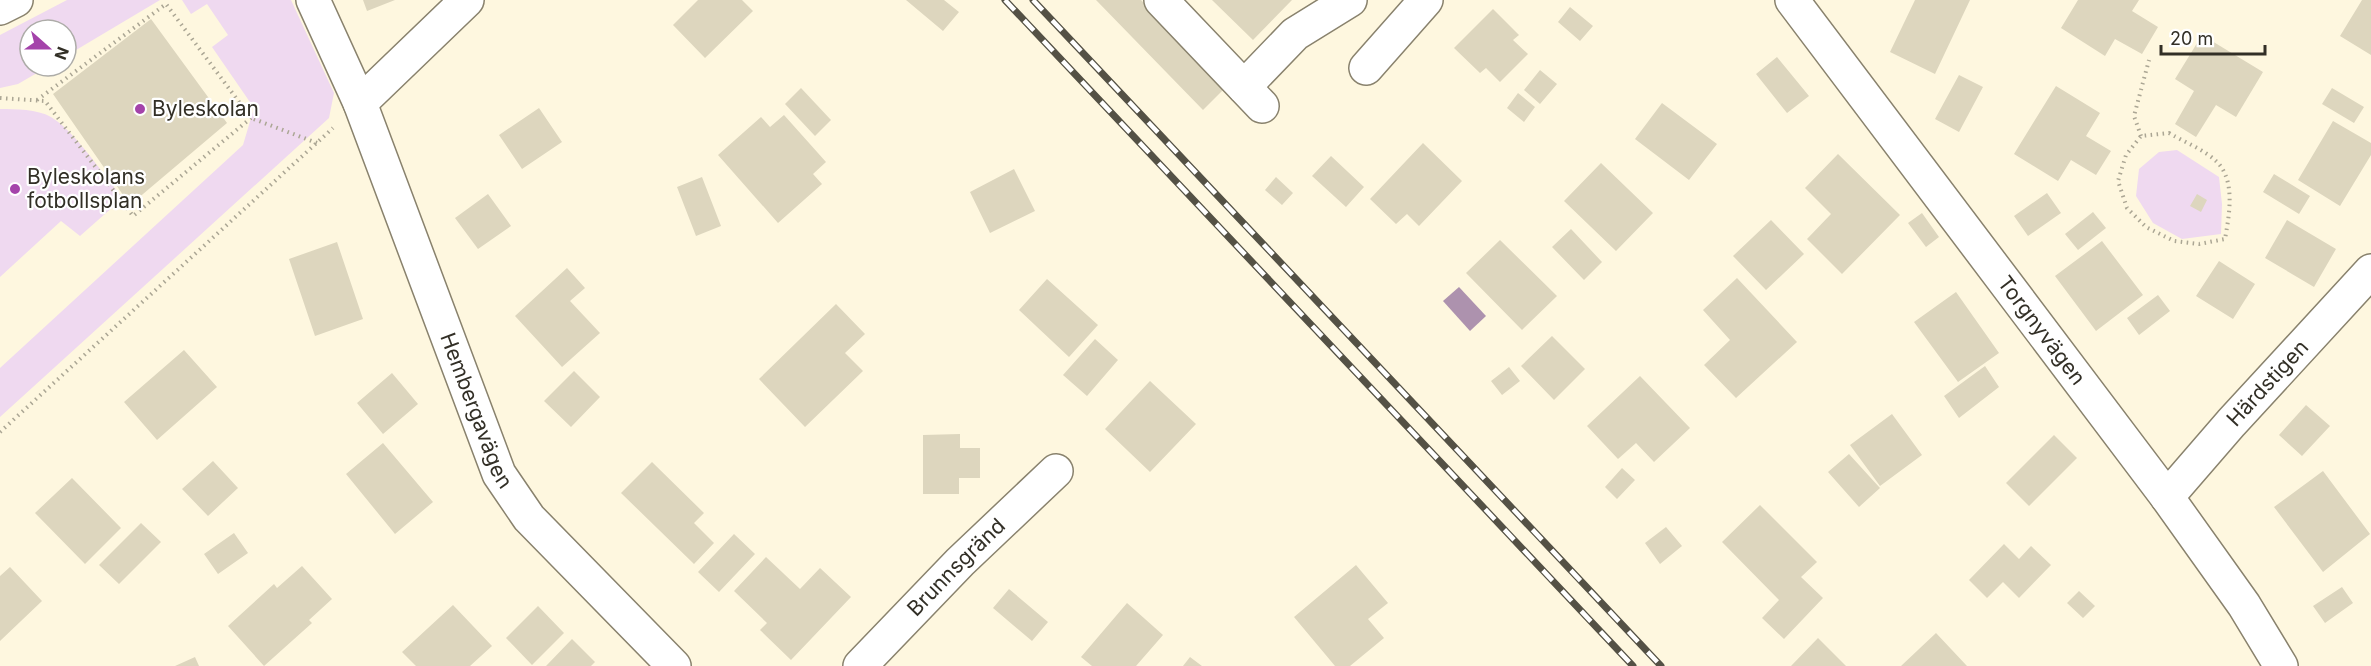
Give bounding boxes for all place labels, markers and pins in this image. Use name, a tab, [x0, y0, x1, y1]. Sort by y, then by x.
place label: Byleskolan	[152, 96, 259, 121]
marker: Byleskolan	[133, 102, 147, 116]
place label: Byleskolans fotbollsplan	[27, 164, 145, 213]
marker: Byleskolans fotbollsplan	[8, 182, 22, 196]

